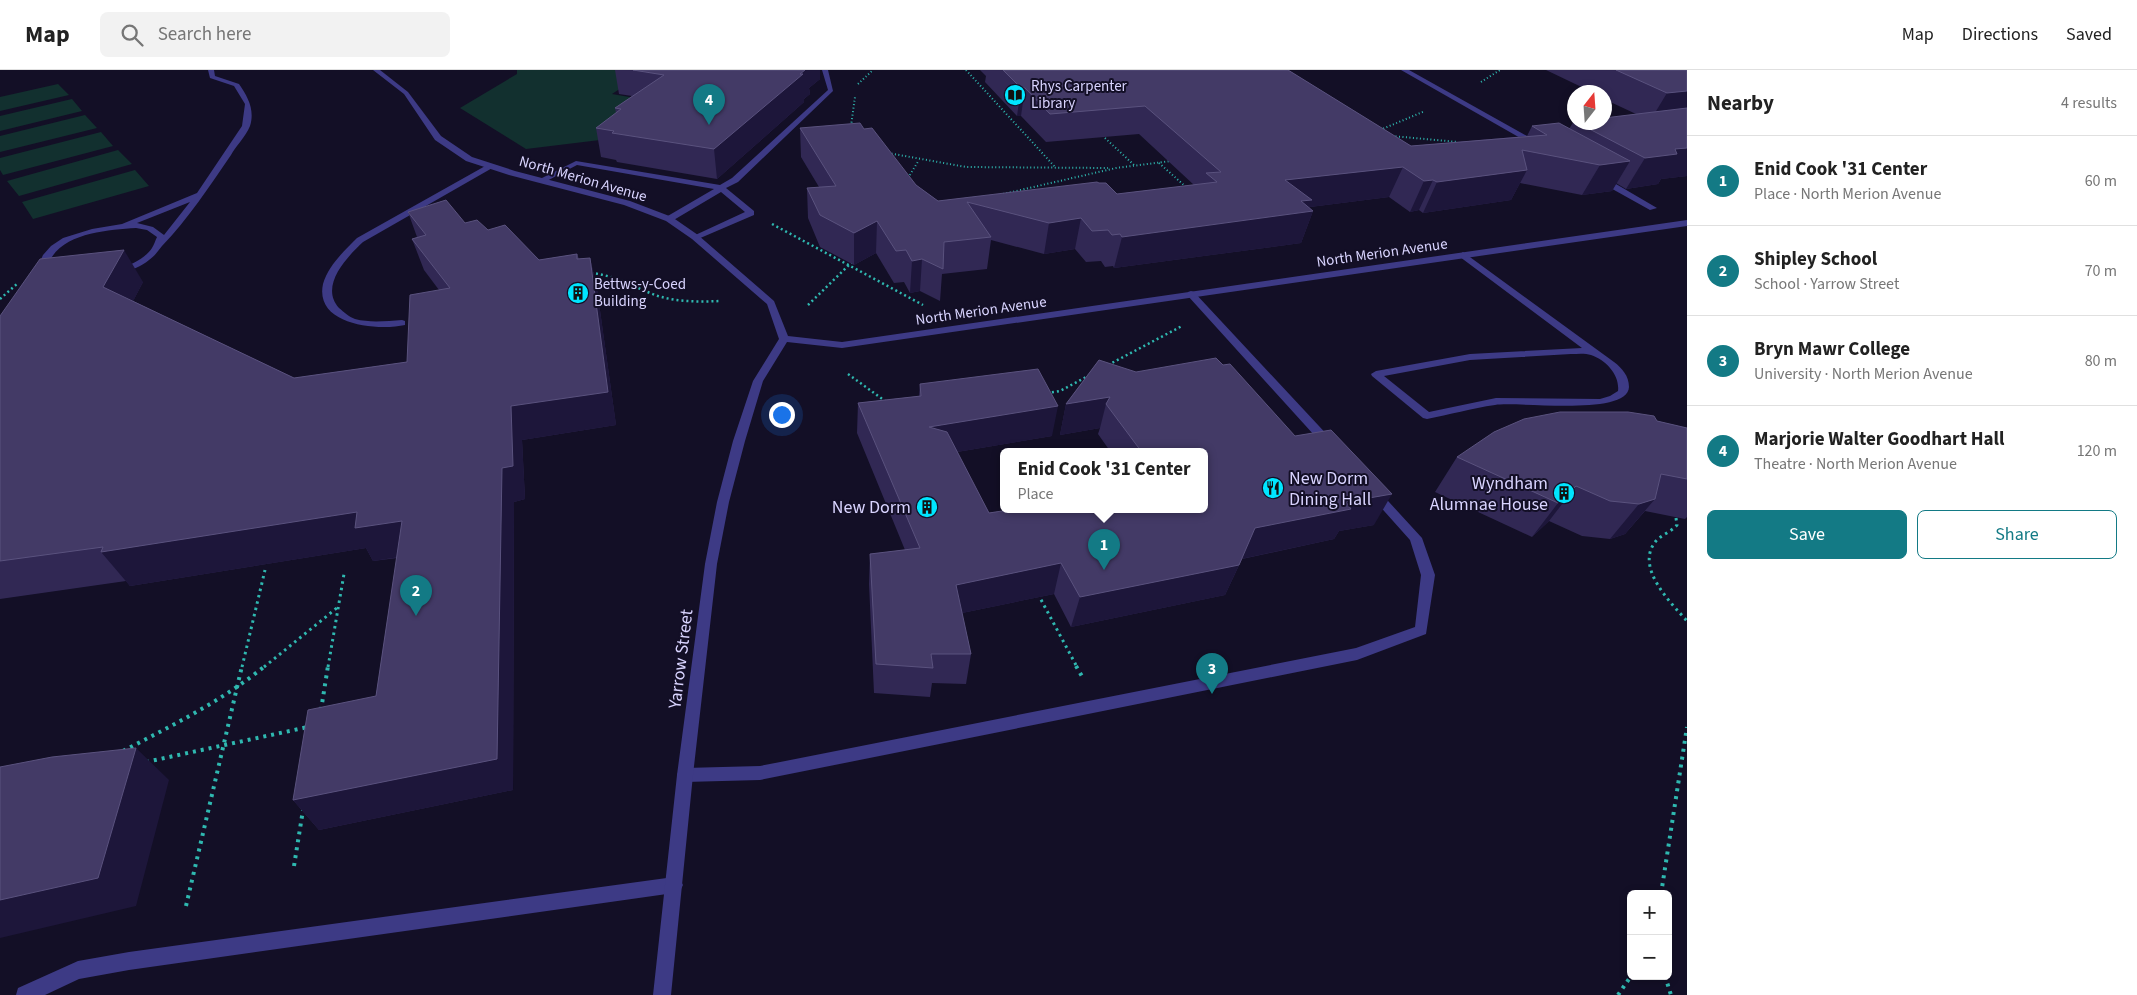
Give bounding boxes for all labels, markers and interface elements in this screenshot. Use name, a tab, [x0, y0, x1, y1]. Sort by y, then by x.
search box	[100, 12, 450, 57]
text: Map	[25, 17, 70, 52]
icon: search	[118, 21, 146, 49]
text: Search here	[158, 21, 251, 48]
text: Map	[1902, 22, 1934, 47]
text: Directions	[1962, 22, 2038, 47]
text: Saved	[2066, 22, 2112, 47]
place label: Rhys Carpenter Library	[1031, 76, 1128, 114]
library icon: Rhys Carpenter Library	[1003, 83, 1027, 107]
pin: 4	[693, 84, 725, 125]
north arrow	[1567, 85, 1612, 130]
text: Nearby	[1707, 88, 1774, 118]
text: 4 results	[2061, 92, 2117, 114]
street label: North Merion Avenue	[517, 151, 649, 207]
text: Enid Cook '31 Center	[1754, 156, 1927, 183]
text: 1	[1719, 170, 1727, 192]
text: 60 m	[2085, 170, 2117, 192]
text: Place · North Merion Avenue	[1754, 183, 1941, 205]
street label: North Merion Avenue	[1315, 233, 1449, 273]
text: Shipley School	[1754, 246, 1877, 273]
text: 2	[1719, 260, 1727, 282]
text: 70 m	[2085, 260, 2117, 282]
text: School · Yarrow Street	[1754, 273, 1899, 295]
place label: Bettws-y-Coed Building	[594, 274, 686, 312]
building icon: Bettws-y-Coed Building	[566, 281, 590, 305]
street label: North Merion Avenue	[914, 291, 1048, 331]
text: Bryn Mawr College	[1754, 336, 1910, 363]
text: 3	[1719, 350, 1727, 372]
text: 80 m	[2085, 350, 2117, 372]
text: University · North Merion Avenue	[1754, 363, 1973, 385]
your location	[769, 402, 795, 428]
text: Marjorie Walter Goodhart Hall	[1754, 426, 2004, 453]
text: 4	[1719, 440, 1727, 462]
text: 120 m	[2077, 440, 2117, 462]
popup	[1000, 448, 1208, 513]
text: Theatre · North Merion Avenue	[1754, 453, 1957, 475]
text: Enid Cook '31 Center	[1017, 456, 1191, 483]
place label: New Dorm Dining Hall	[1289, 466, 1371, 512]
place label: Wyndham Alumnae House	[1430, 471, 1548, 517]
restaurant icon: New Dorm Dining Hall	[1261, 476, 1285, 500]
building icon: Wyndham Alumnae House	[1552, 481, 1576, 505]
text: Place	[1017, 483, 1053, 505]
place label: New Dorm	[832, 495, 911, 520]
building icon: New Dorm	[915, 495, 939, 519]
button: Save	[1707, 510, 1907, 559]
button: Share	[1917, 510, 2117, 559]
pin: 1	[1088, 529, 1120, 570]
pin: 2	[400, 575, 432, 616]
street label: Yarrow Street	[662, 608, 700, 711]
pin: 3	[1196, 653, 1228, 694]
map controls	[1627, 890, 1672, 980]
button: +	[1627, 890, 1672, 935]
button: −	[1627, 935, 1672, 980]

